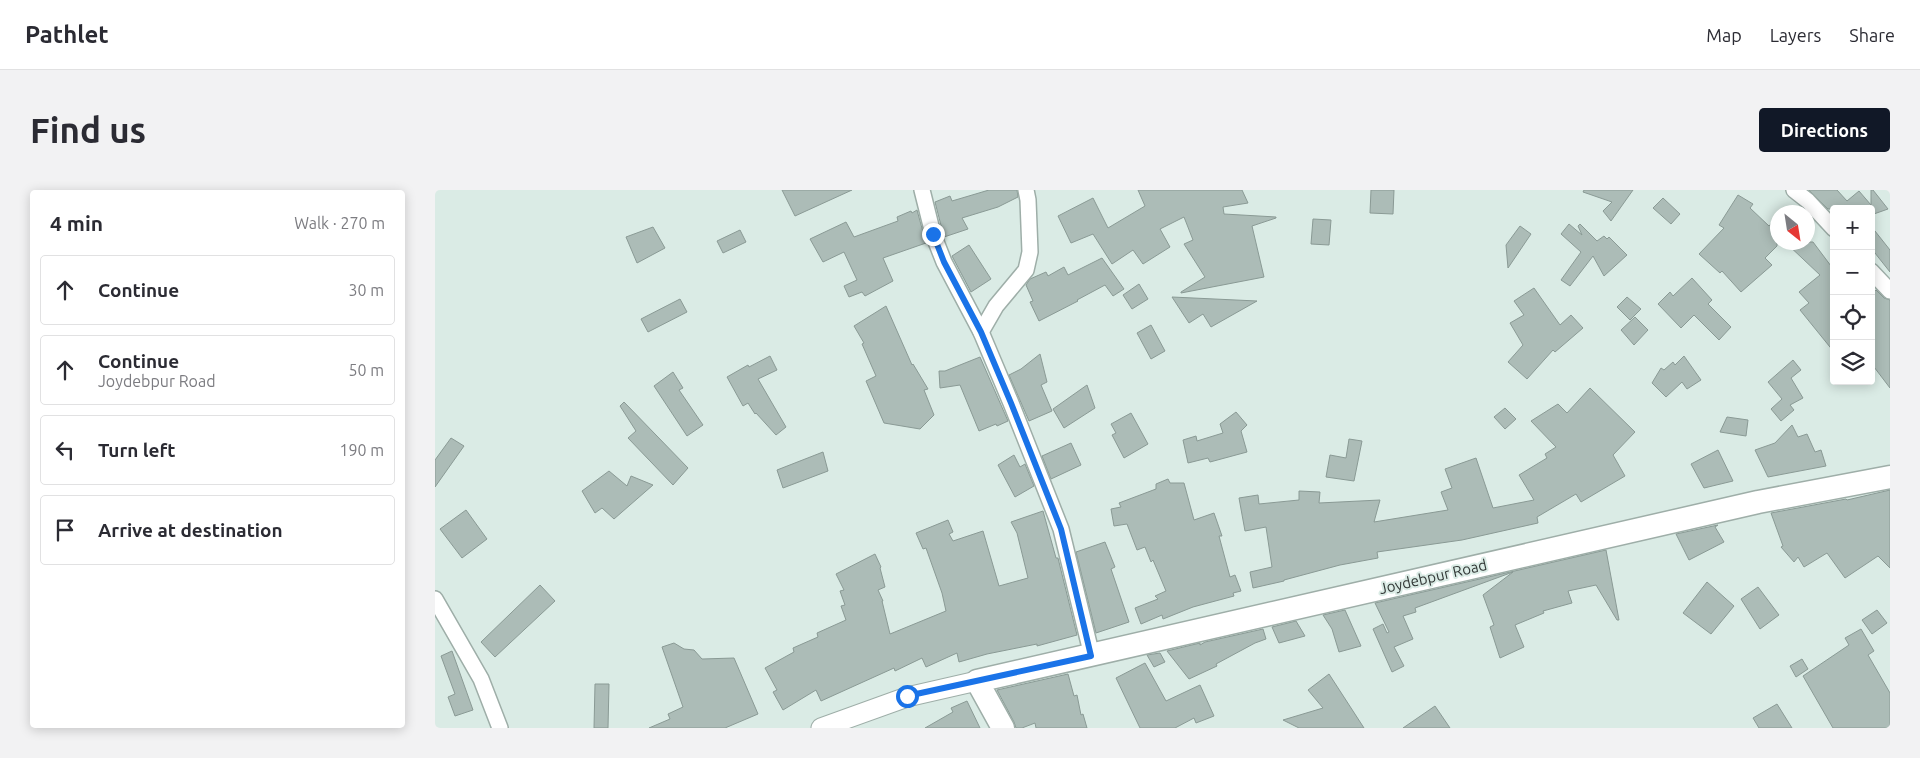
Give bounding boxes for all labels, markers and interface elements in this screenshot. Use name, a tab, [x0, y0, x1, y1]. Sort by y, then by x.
text: Pathlet	[25, 21, 109, 48]
text: Map	[1706, 25, 1742, 45]
text: Layers	[1770, 25, 1821, 45]
text: Share	[1849, 25, 1895, 45]
button: Directions	[1759, 108, 1890, 152]
text: Find us	[30, 110, 146, 150]
north arrow	[1770, 205, 1815, 250]
map controls	[1830, 205, 1875, 385]
button: +	[1830, 205, 1875, 250]
text: 4 min	[50, 211, 103, 235]
text: Walk · 270 m	[294, 214, 385, 232]
route end	[922, 223, 945, 246]
button: −	[1830, 250, 1875, 295]
icon: ahead	[51, 276, 79, 304]
text: Continue	[98, 279, 179, 301]
text: 30 m	[348, 281, 384, 299]
button: locate	[1830, 295, 1875, 340]
button: layers	[1830, 340, 1875, 385]
text: Continue	[98, 350, 179, 372]
icon: ahead	[51, 356, 79, 384]
text: 50 m	[348, 361, 384, 379]
text: Joydebpur Road	[98, 372, 216, 390]
icon: left	[51, 436, 79, 464]
text: Turn left	[98, 439, 176, 461]
text: 190 m	[339, 441, 384, 459]
icon: arrive	[51, 516, 79, 544]
text: Arrive at destination	[98, 519, 283, 541]
street label: Joydebpur Road	[1377, 556, 1488, 597]
route start	[896, 685, 919, 708]

